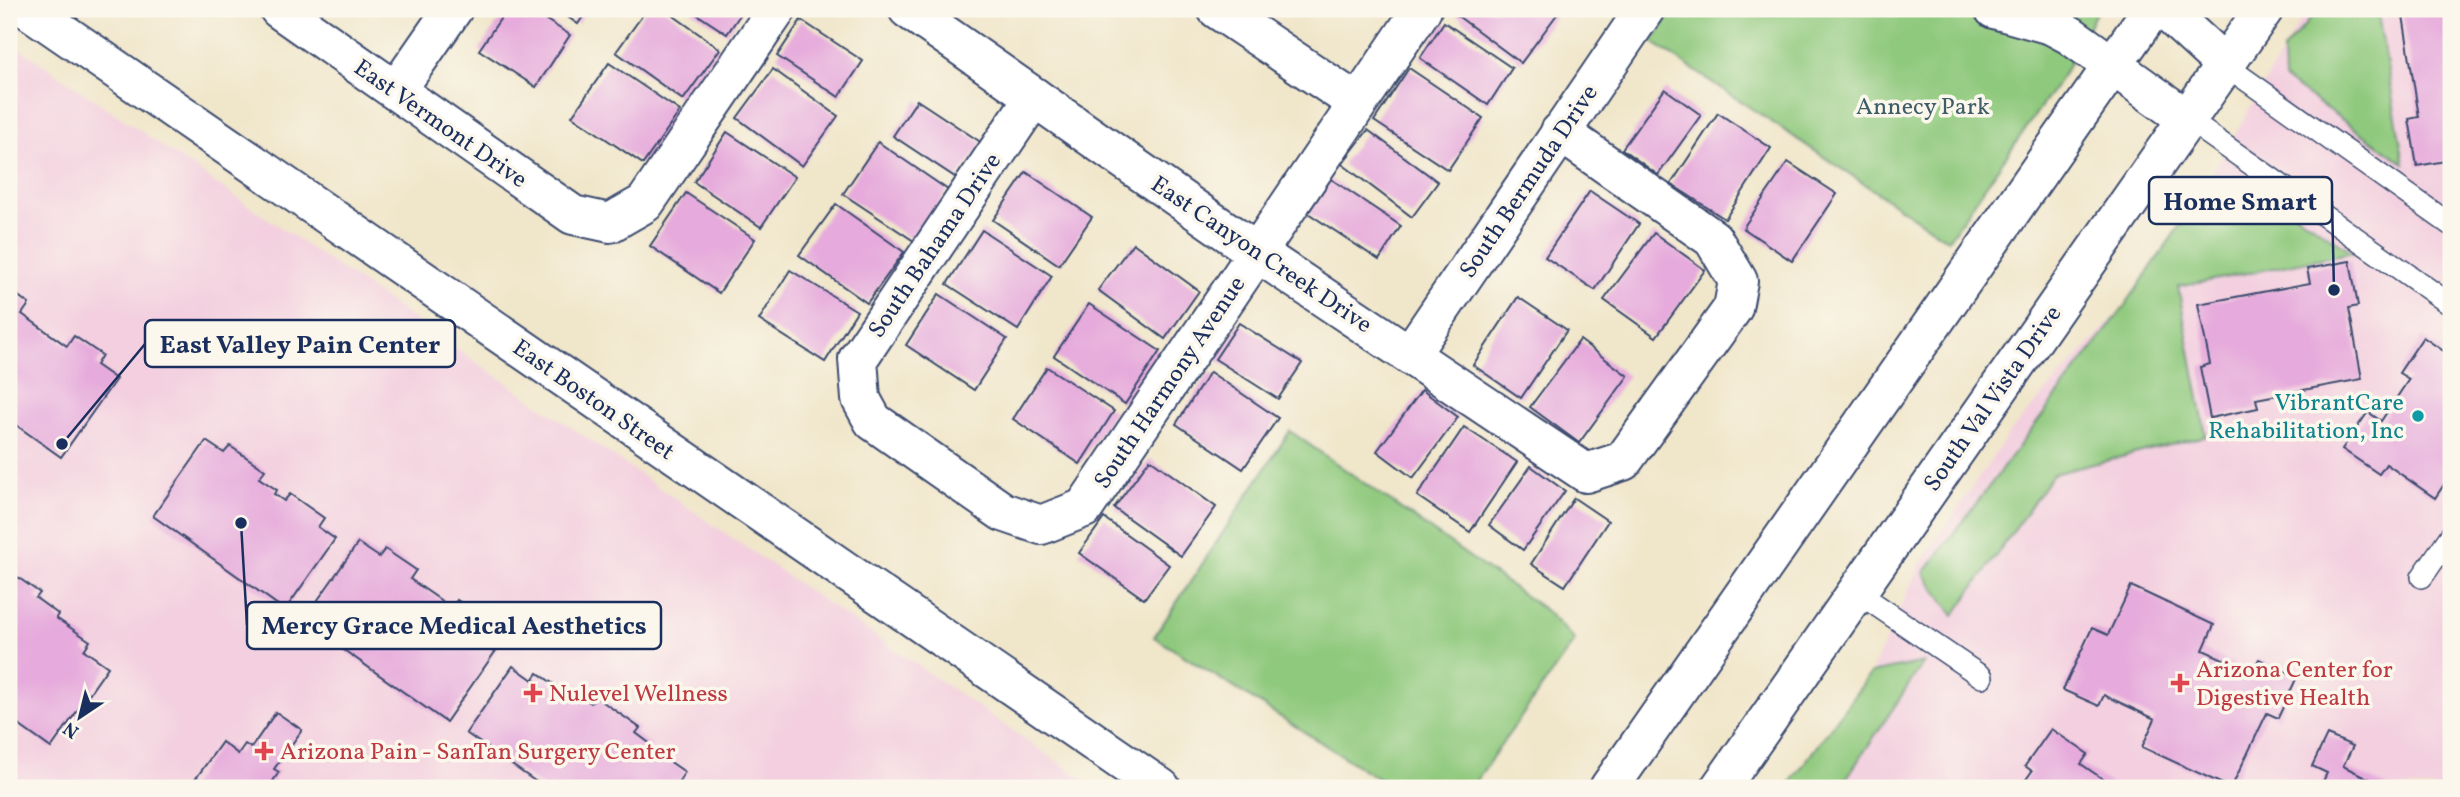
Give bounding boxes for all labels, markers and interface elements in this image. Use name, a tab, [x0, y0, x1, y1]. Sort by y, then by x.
street label: East Vermont Drive	[346, 52, 534, 197]
street label: South Bermuda Drive	[1452, 78, 1607, 286]
park label: Annecy Park	[1856, 91, 1990, 125]
street label: South Bahama Drive	[861, 147, 1010, 346]
street label: East Canyon Creek Drive	[1143, 169, 1378, 343]
callout: Home Smart	[2149, 177, 2332, 224]
text: Home Smart	[2163, 185, 2317, 221]
street label: South Harmony Avenue	[1087, 270, 1255, 496]
street label: South Val Vista Drive	[1916, 299, 2071, 499]
callout: East Valley Pain Center	[145, 320, 455, 367]
text: East Valley Pain Center	[160, 328, 440, 364]
street label: East Boston Street	[505, 332, 681, 469]
place label: VibrantCare Rehabilitation, Inc	[2208, 387, 2404, 449]
marker: VibrantCare Rehabilitation, Inc	[2410, 408, 2426, 424]
callout: Mercy Grace Medical Aesthetics	[247, 602, 661, 649]
text: Mercy Grace Medical Aesthetics	[261, 609, 647, 645]
place label: Arizona Center for Digestive Health	[2196, 654, 2393, 716]
marker: Arizona Center for Digestive Health	[2170, 673, 2190, 693]
place label: Nulevel Wellness	[549, 678, 728, 712]
north arrow	[46, 682, 116, 752]
marker: Nulevel Wellness	[523, 683, 543, 703]
text: N	[58, 715, 85, 744]
place label: Arizona Pain - SanTan Surgery Center	[280, 736, 676, 770]
marker: Arizona Pain - SanTan Surgery Center	[254, 741, 274, 761]

